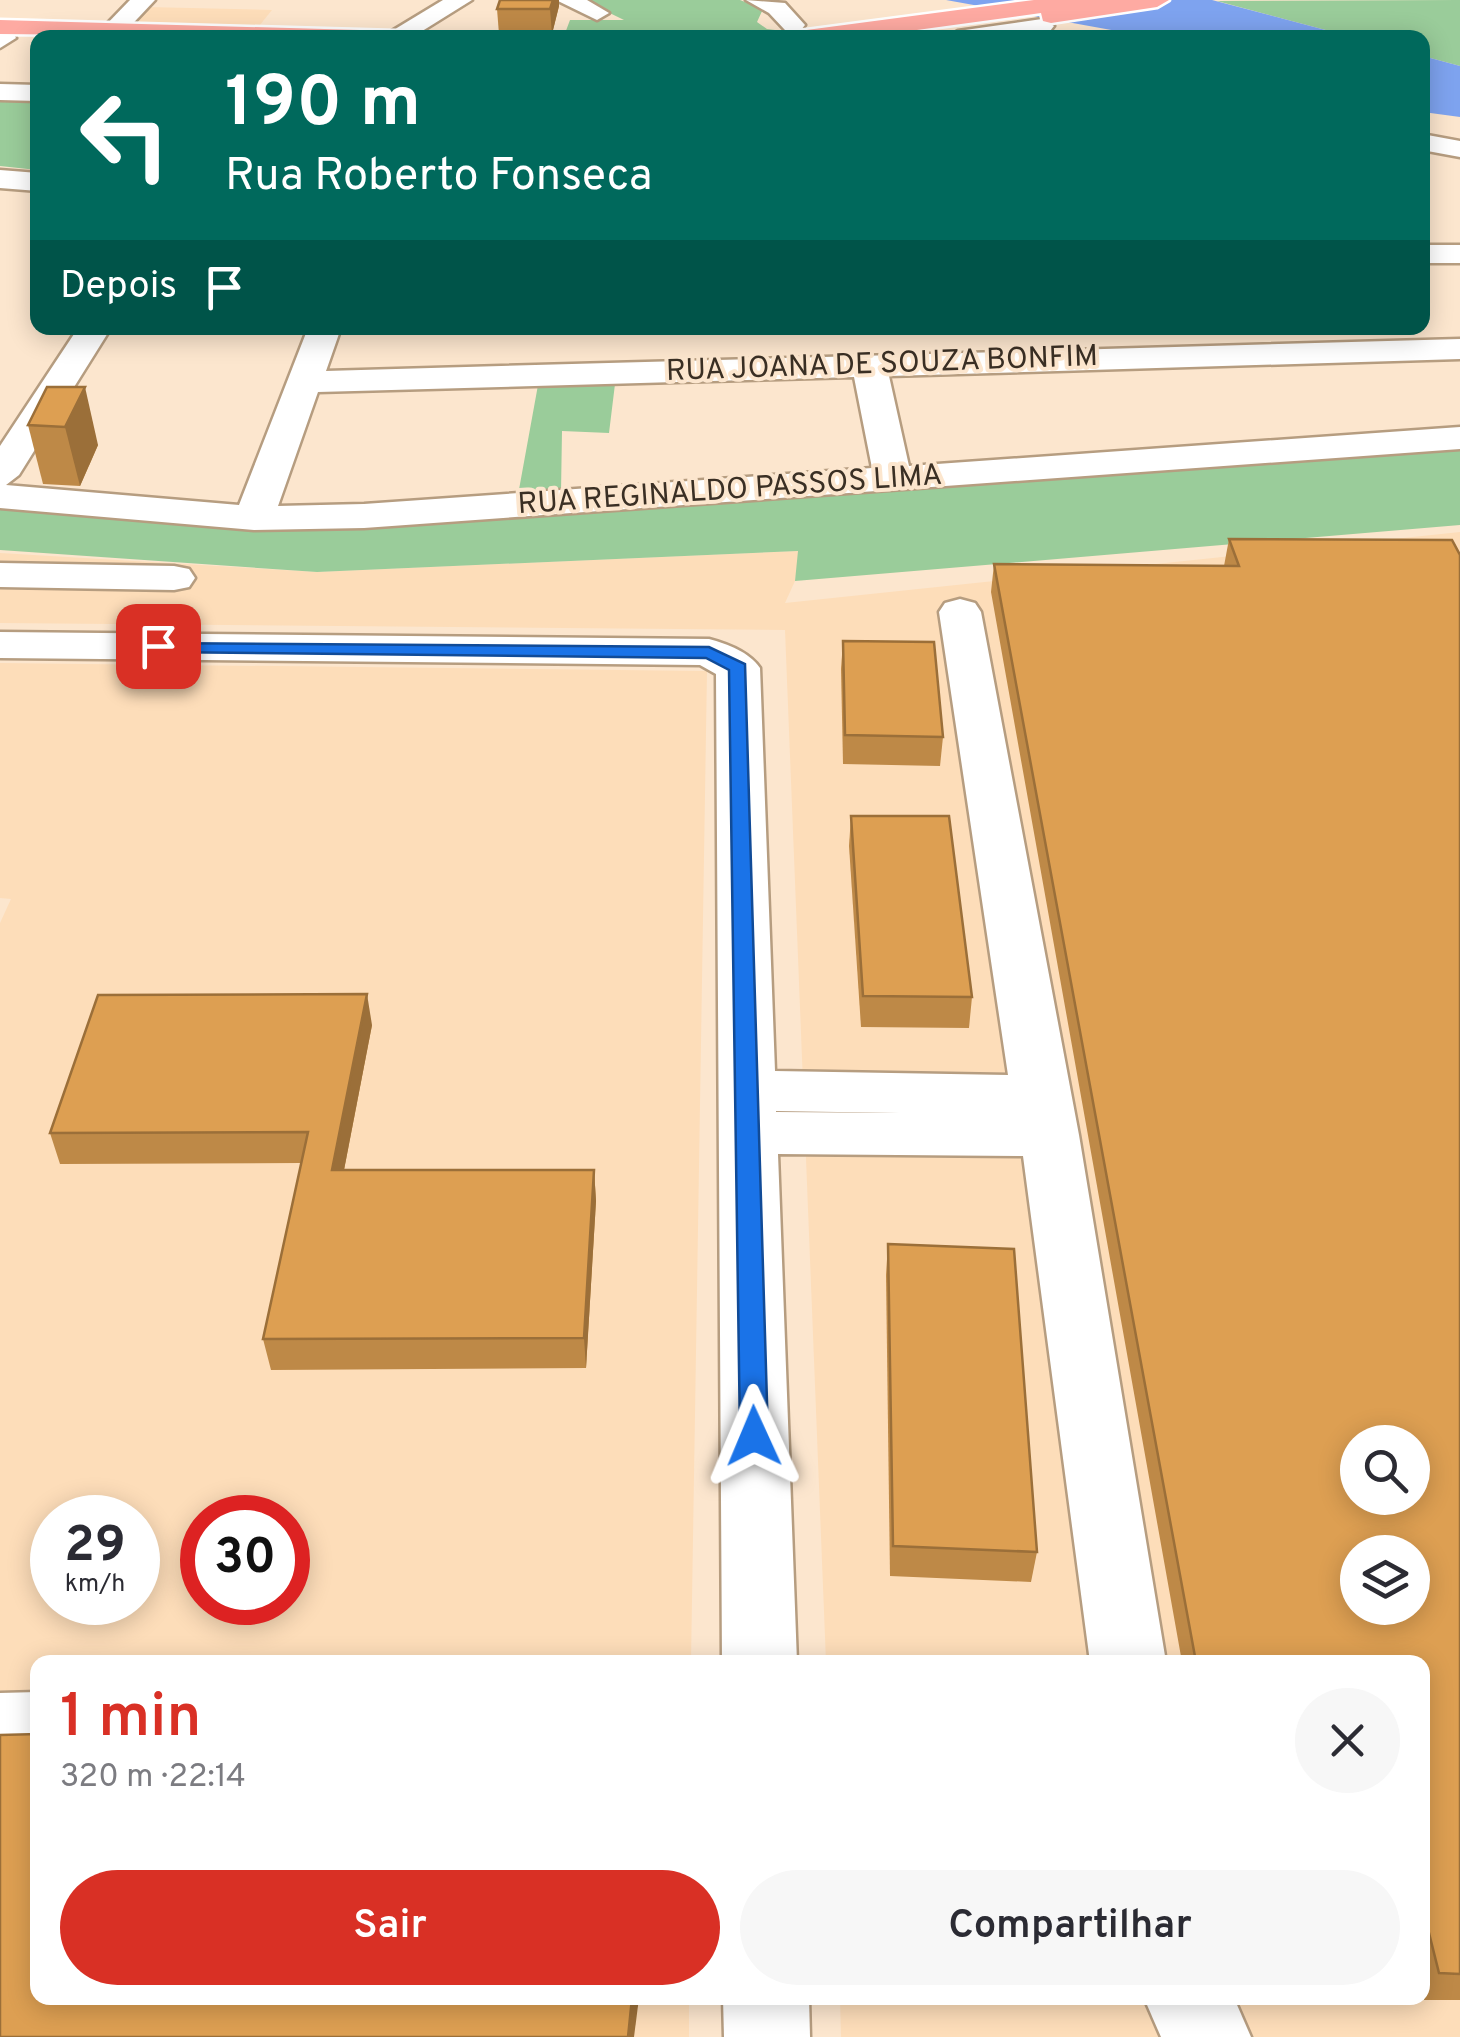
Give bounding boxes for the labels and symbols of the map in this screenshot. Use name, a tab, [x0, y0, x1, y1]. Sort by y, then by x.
street label: RUA JOANA DE SOUZA BONFIM	[665, 339, 1099, 391]
street label: RUA REGINALDO PASSOS LIMA	[517, 458, 943, 524]
pin	[116, 604, 201, 689]
position arrow	[702, 1384, 806, 1488]
speed limit sign: 30	[180, 1495, 310, 1625]

